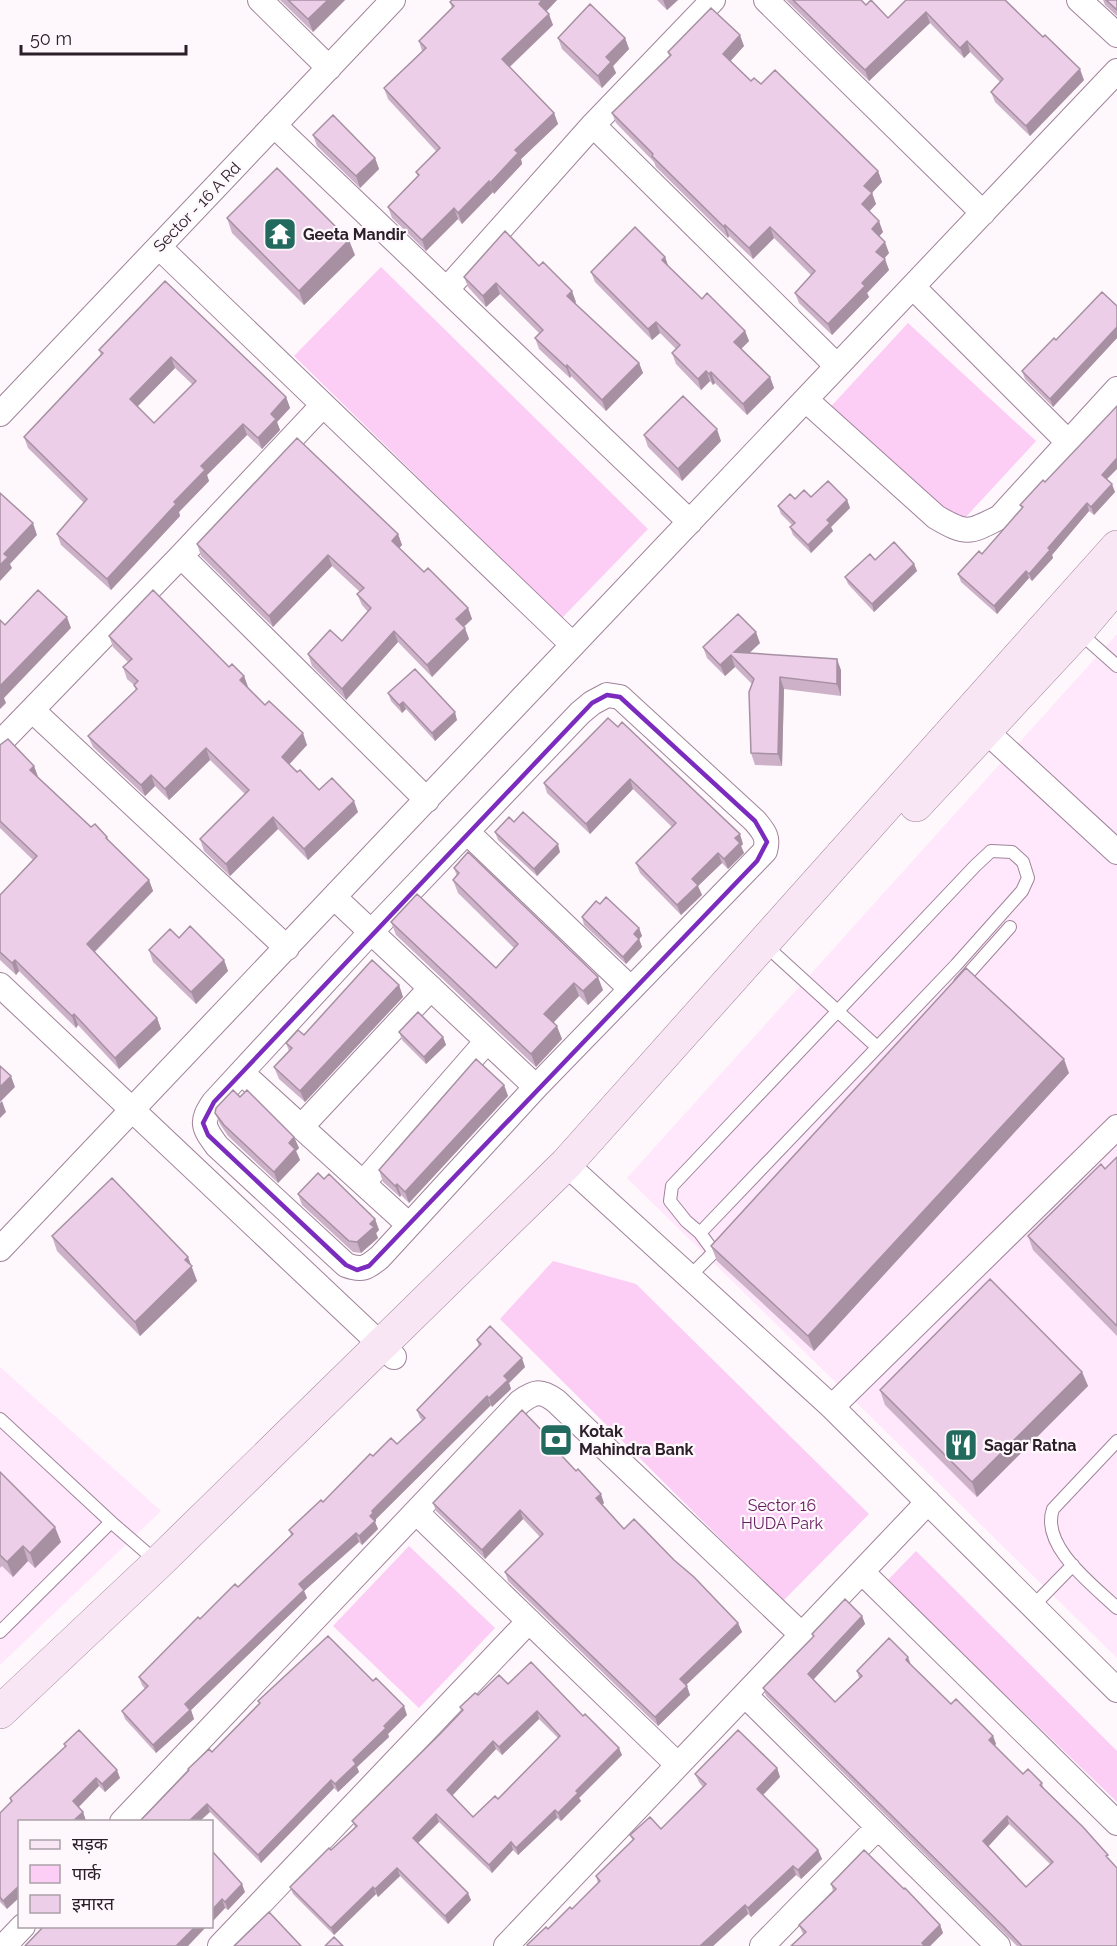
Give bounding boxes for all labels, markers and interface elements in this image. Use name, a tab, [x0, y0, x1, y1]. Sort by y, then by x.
scale bar	[21, 18, 186, 56]
text: 50 m	[30, 28, 72, 49]
street label: Sector - 16 A Rd	[149, 158, 245, 256]
temple icon: Geeta Mandir	[262, 216, 298, 252]
place label: Geeta Mandir	[303, 225, 406, 244]
bank icon: Kotak Mahindra Bank	[538, 1422, 574, 1458]
place label: Kotak Mahindra Bank	[579, 1422, 694, 1459]
restaurant icon: Sagar Ratna	[943, 1427, 979, 1463]
place label: Sagar Ratna	[984, 1436, 1077, 1455]
park label: Sector 16 HUDA Park	[741, 1496, 824, 1533]
legend	[18, 1820, 213, 1928]
text: सड़क	[72, 1833, 109, 1854]
text: पार्क	[72, 1863, 102, 1884]
text: इमारत	[72, 1893, 115, 1914]

